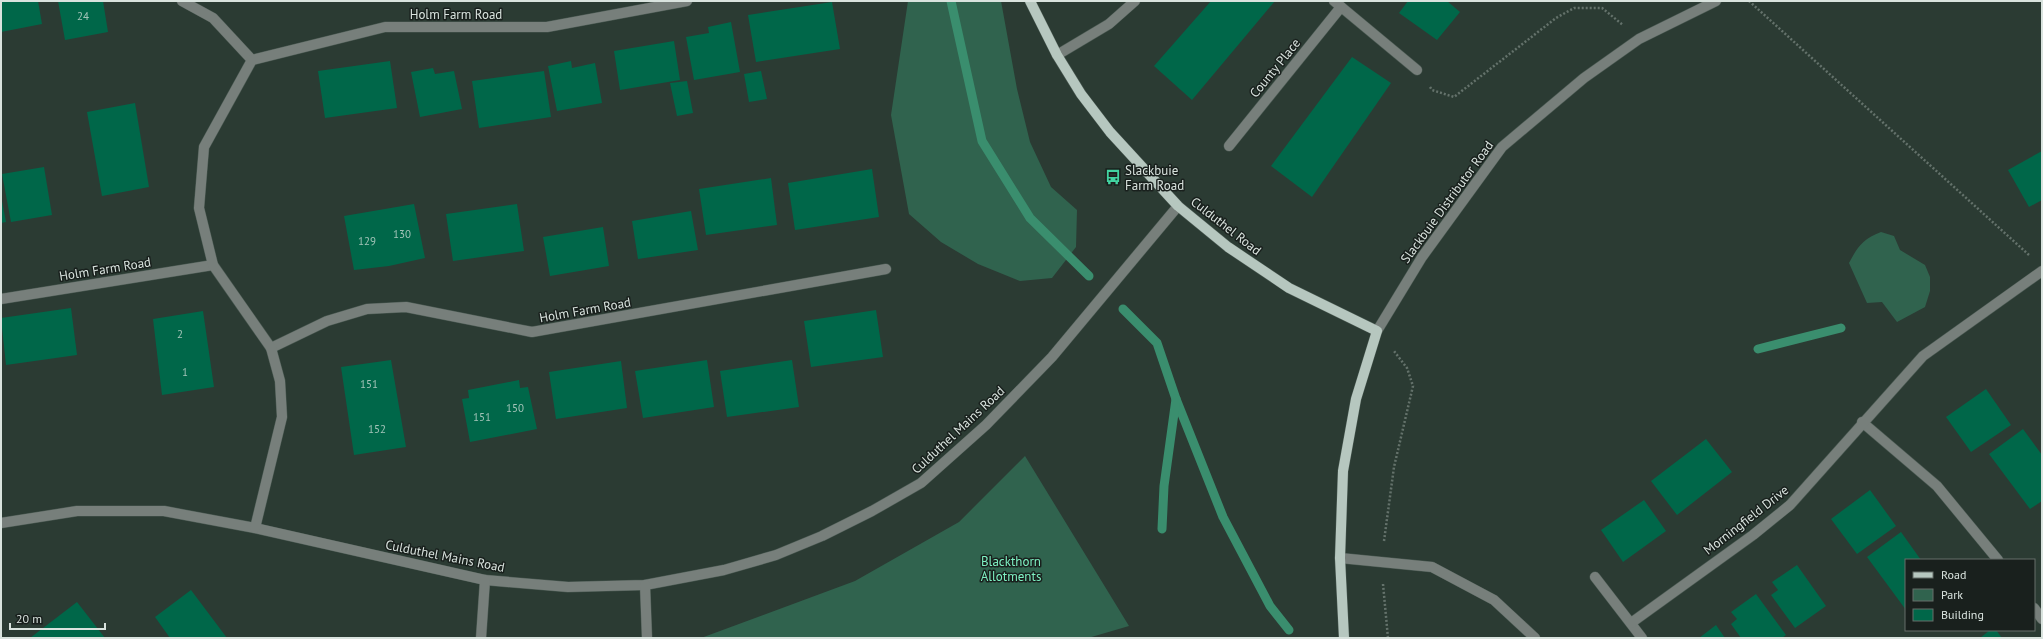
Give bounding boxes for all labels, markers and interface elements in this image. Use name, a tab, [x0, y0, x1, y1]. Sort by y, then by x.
street label: Holm Farm Road	[410, 6, 502, 23]
house number: 24	[77, 9, 89, 23]
street label: County Place	[1246, 35, 1304, 101]
street label: Slackbuie Distributor Road	[1397, 137, 1497, 267]
place label: Slackbuie Farm Road	[1125, 162, 1184, 194]
bus stop icon: Slackbuie Farm Road	[1104, 168, 1122, 186]
street label: Culduthel Road	[1187, 193, 1265, 259]
house number: 130	[393, 227, 411, 241]
house number: 129	[358, 234, 376, 248]
street label: Holm Farm Road	[58, 253, 152, 285]
street label: Holm Farm Road	[538, 294, 632, 326]
house number: 2	[177, 327, 183, 341]
house number: 1	[182, 365, 188, 379]
house number: 151	[360, 377, 378, 391]
street label: Culduthel Mains Road	[908, 382, 1008, 478]
house number: 150	[506, 401, 524, 415]
house number: 151	[473, 410, 491, 424]
house number: 152	[368, 422, 386, 436]
street label: Morningfield Drive	[1700, 481, 1792, 559]
street label: Culduthel Mains Road	[384, 536, 506, 576]
park label: Blackthorn Allotments	[981, 553, 1041, 585]
legend	[1905, 559, 2035, 631]
text: Road	[1941, 567, 1966, 582]
text: Park	[1941, 587, 1963, 602]
scale bar	[10, 605, 105, 631]
text: Building	[1941, 607, 1984, 622]
text: 20 m	[16, 611, 42, 626]

